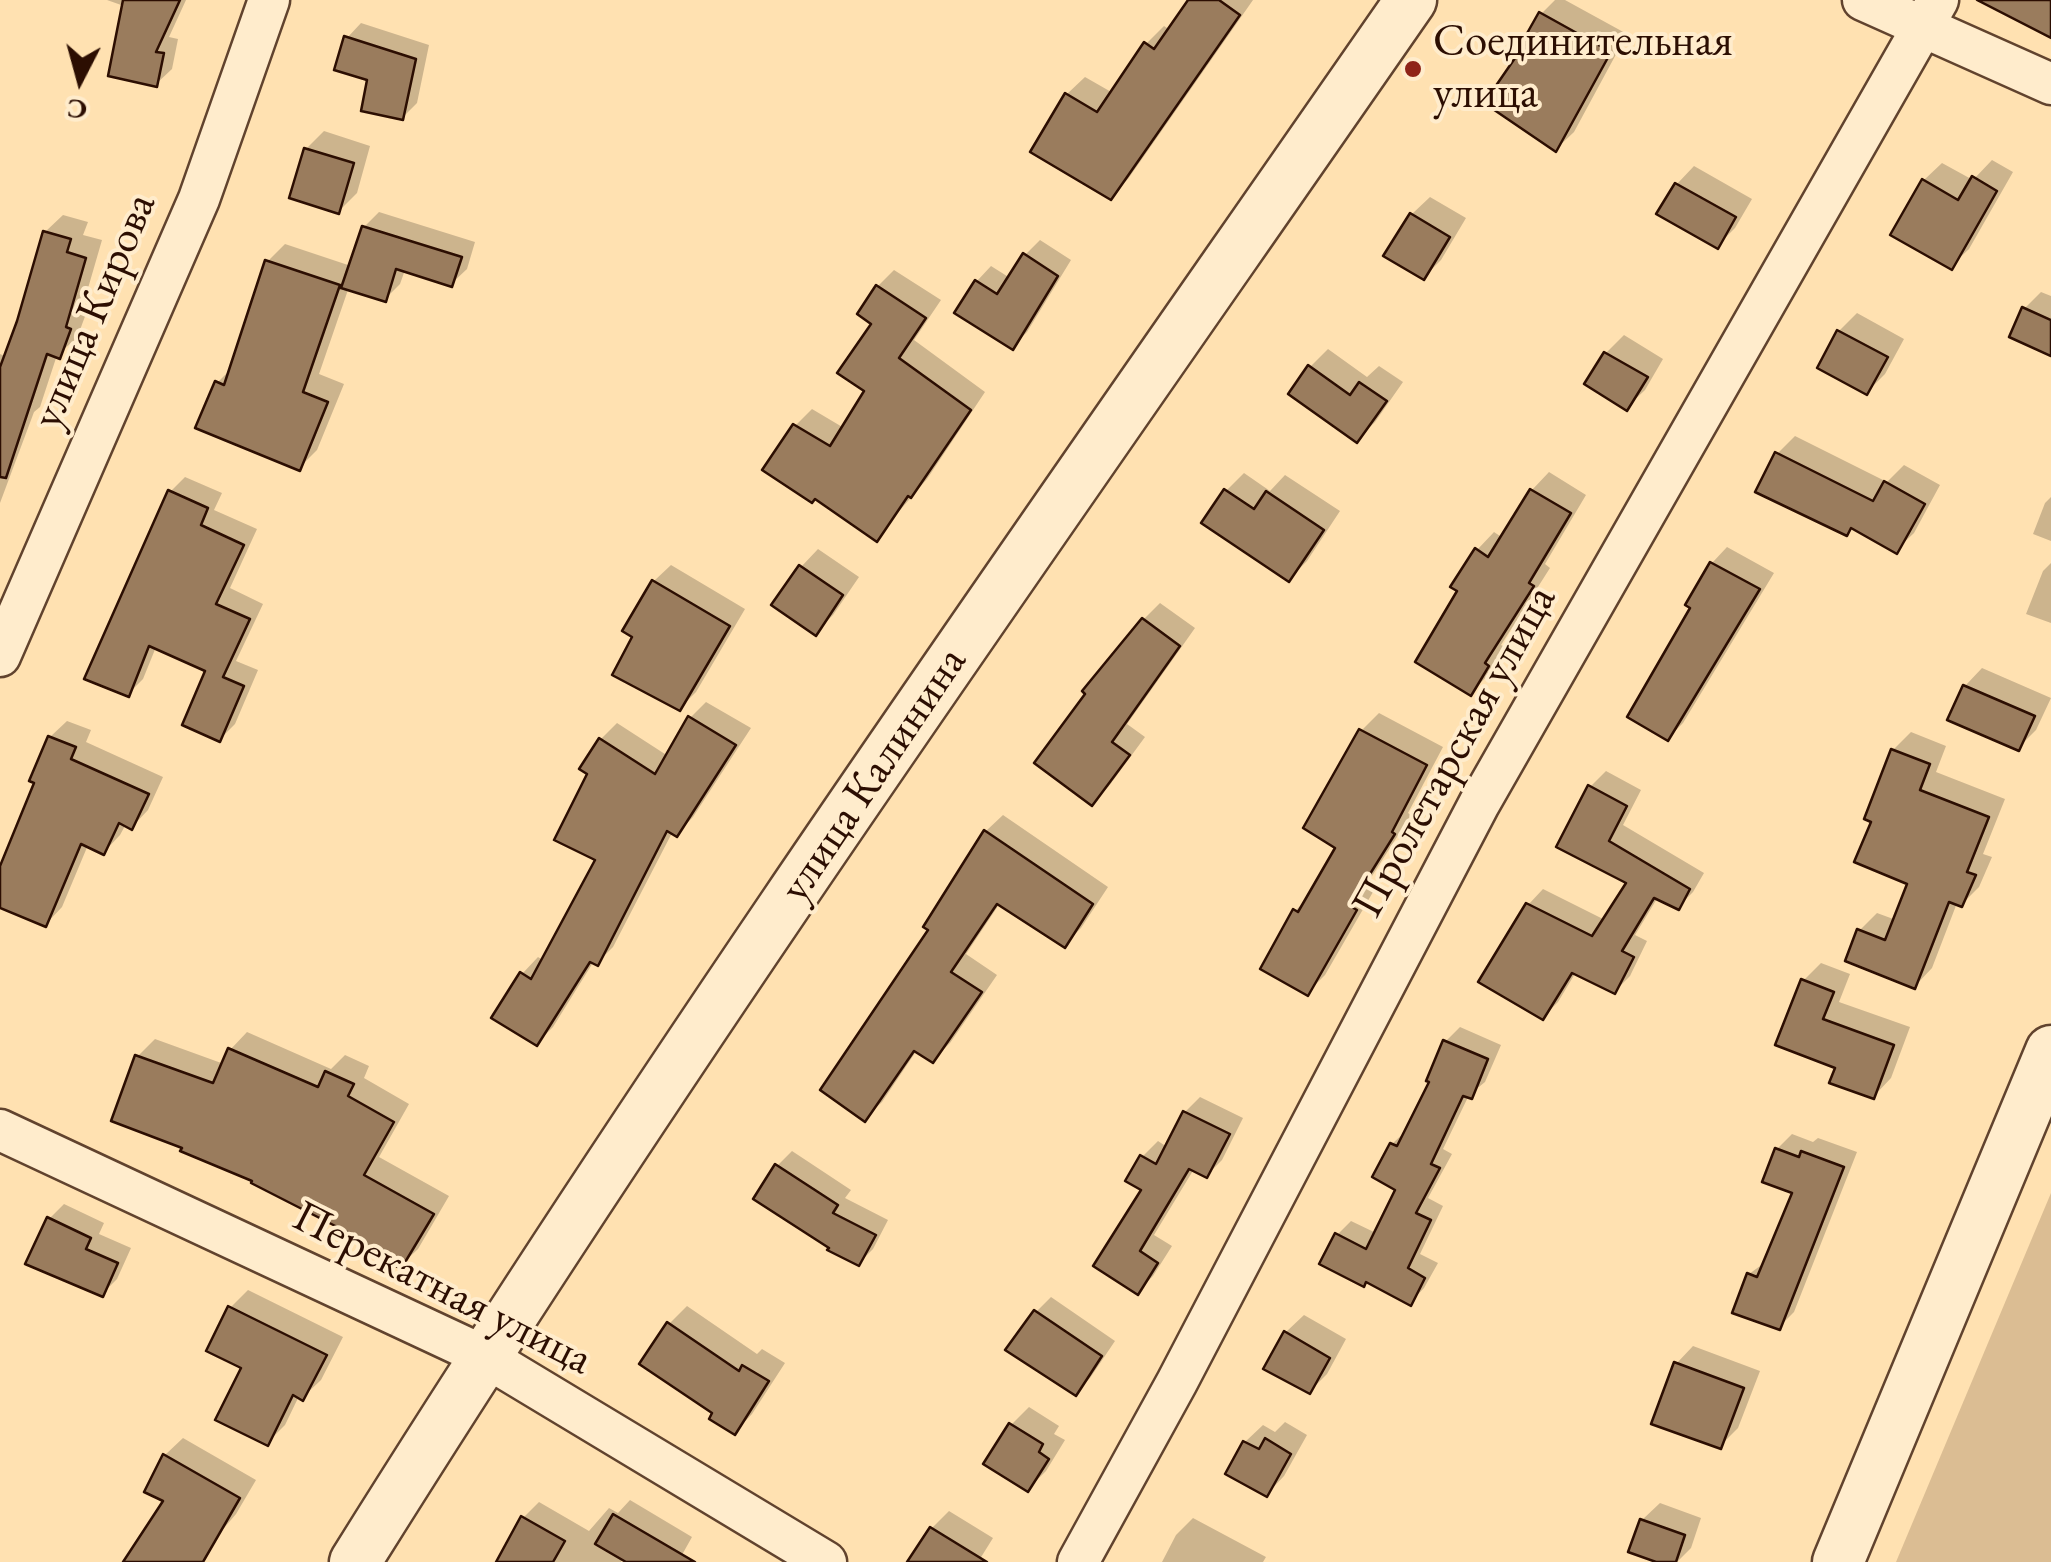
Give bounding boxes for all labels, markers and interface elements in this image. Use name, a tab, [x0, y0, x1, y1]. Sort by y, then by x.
place label: Соединительная улица	[1433, 16, 1733, 122]
north arrow	[30, 30, 130, 130]
marker: Соединительная улица	[1402, 58, 1424, 80]
text: С	[65, 91, 89, 129]
street label: улица Кирова	[21, 185, 169, 437]
street label: Пролетарская улица	[1341, 577, 1569, 927]
street label: улица Калинина	[769, 637, 979, 913]
street label: Перекатная улица	[283, 1190, 601, 1388]

